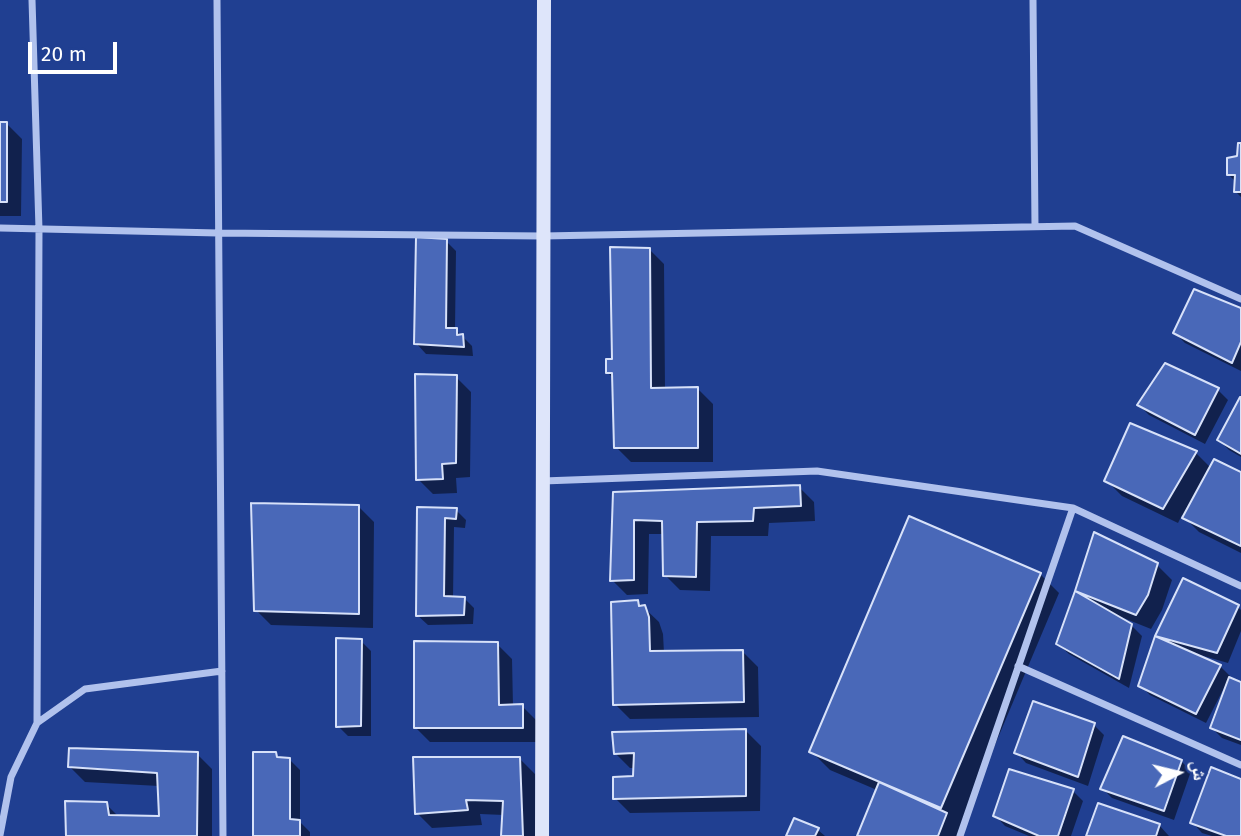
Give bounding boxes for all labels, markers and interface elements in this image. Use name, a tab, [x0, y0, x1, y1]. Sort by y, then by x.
scale bar	[32, 28, 121, 72]
text: 20 m	[41, 41, 87, 67]
north arrow	[1143, 738, 1213, 808]
text: ش	[1187, 759, 1212, 782]

